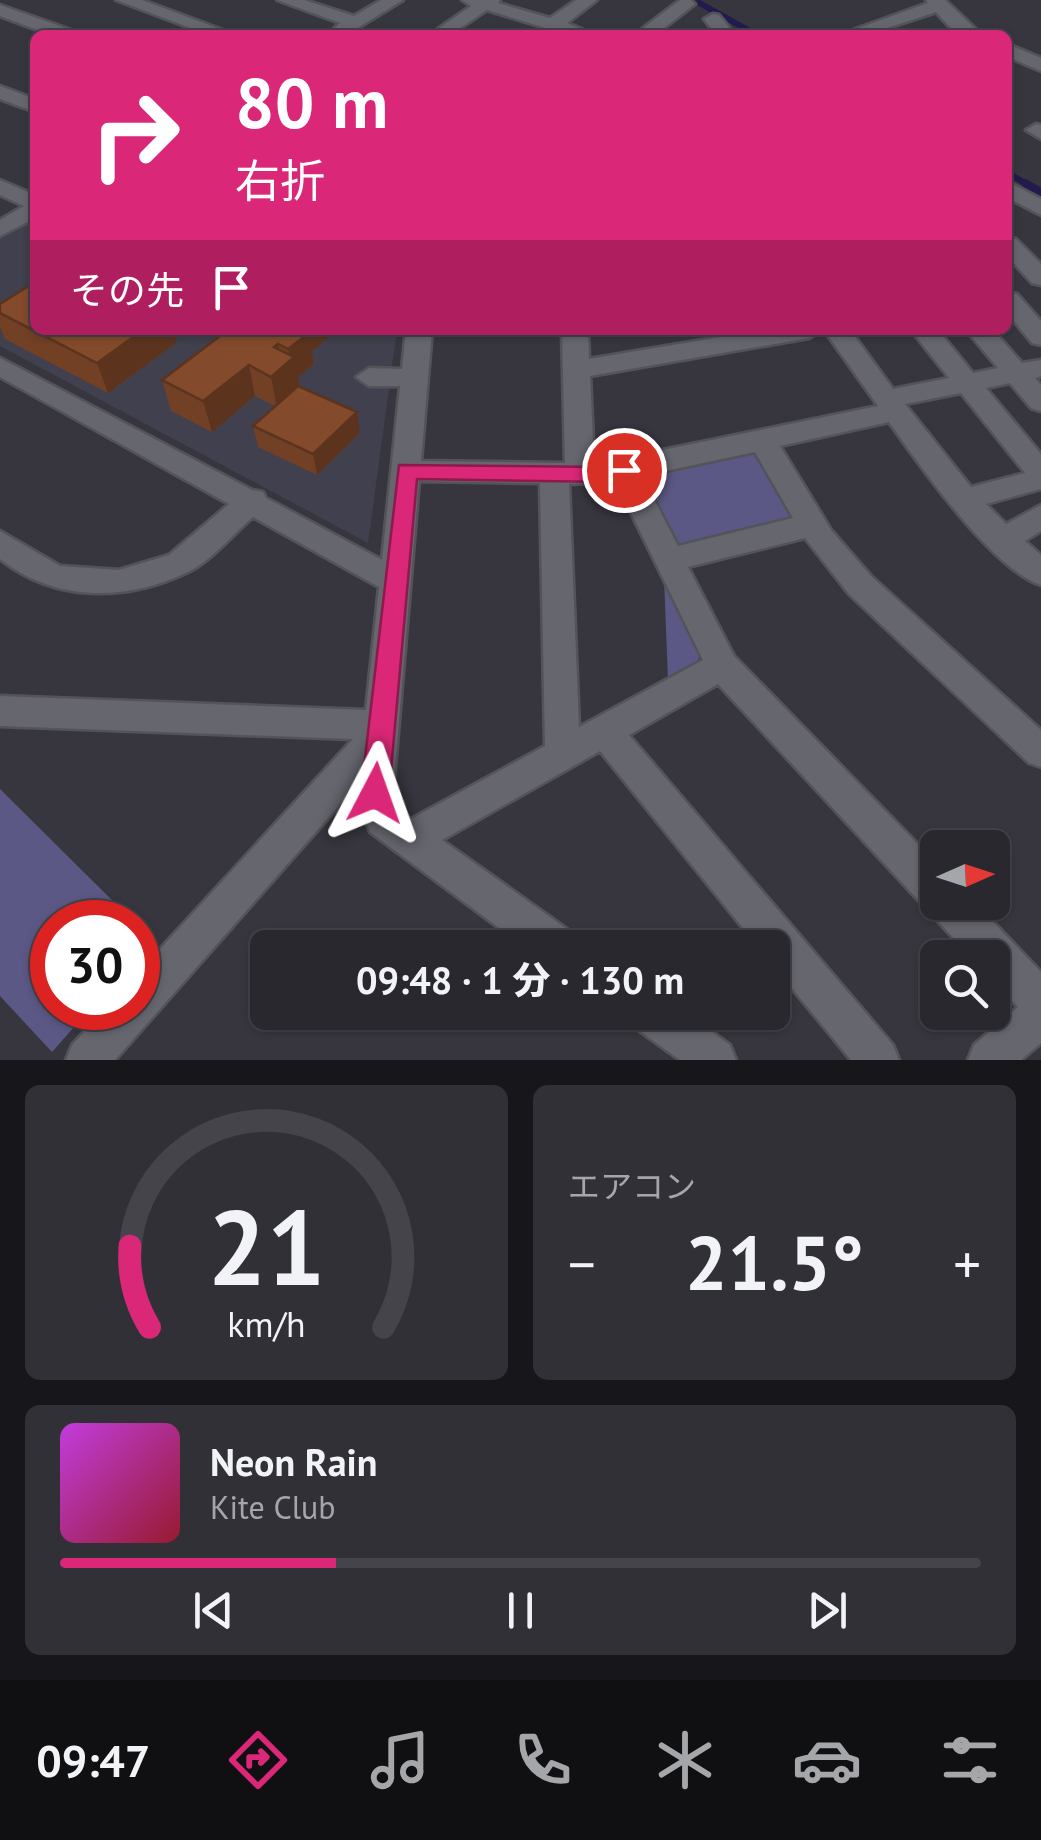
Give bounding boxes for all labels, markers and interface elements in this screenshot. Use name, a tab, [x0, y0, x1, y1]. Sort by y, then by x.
text: 80 m	[235, 57, 388, 147]
icon: right	[70, 70, 200, 200]
text: 右折	[235, 151, 325, 209]
icon: arrive	[204, 260, 259, 315]
text: その先	[70, 265, 184, 314]
pin	[582, 428, 667, 513]
icon: arrive	[597, 443, 652, 498]
position arrow	[323, 741, 427, 845]
north arrow	[920, 830, 1010, 920]
map controls	[920, 830, 1010, 1030]
speed limit sign: 30	[30, 900, 160, 1030]
button: search	[920, 940, 1010, 1030]
text: 09:48 · 1 分 · 130 m	[356, 955, 684, 1004]
text: エアコン	[568, 1165, 696, 1207]
text: 21	[208, 1179, 325, 1314]
text: 21.5°	[685, 1214, 864, 1311]
text: −	[568, 1228, 596, 1299]
text: +	[953, 1228, 981, 1299]
text: km/h	[227, 1301, 306, 1347]
text: Neon Rain	[210, 1437, 377, 1486]
text: Kite Club	[210, 1486, 336, 1528]
icon: previous	[186, 1583, 241, 1638]
icon: pause	[493, 1583, 548, 1638]
icon: next	[800, 1583, 855, 1638]
icon: directions	[223, 1725, 293, 1795]
icon: music	[365, 1725, 435, 1795]
icon: phone	[508, 1725, 578, 1795]
icon: climate	[650, 1725, 720, 1795]
icon: car	[792, 1725, 862, 1795]
icon: filters	[935, 1725, 1005, 1795]
text: 09:47	[36, 1731, 150, 1789]

